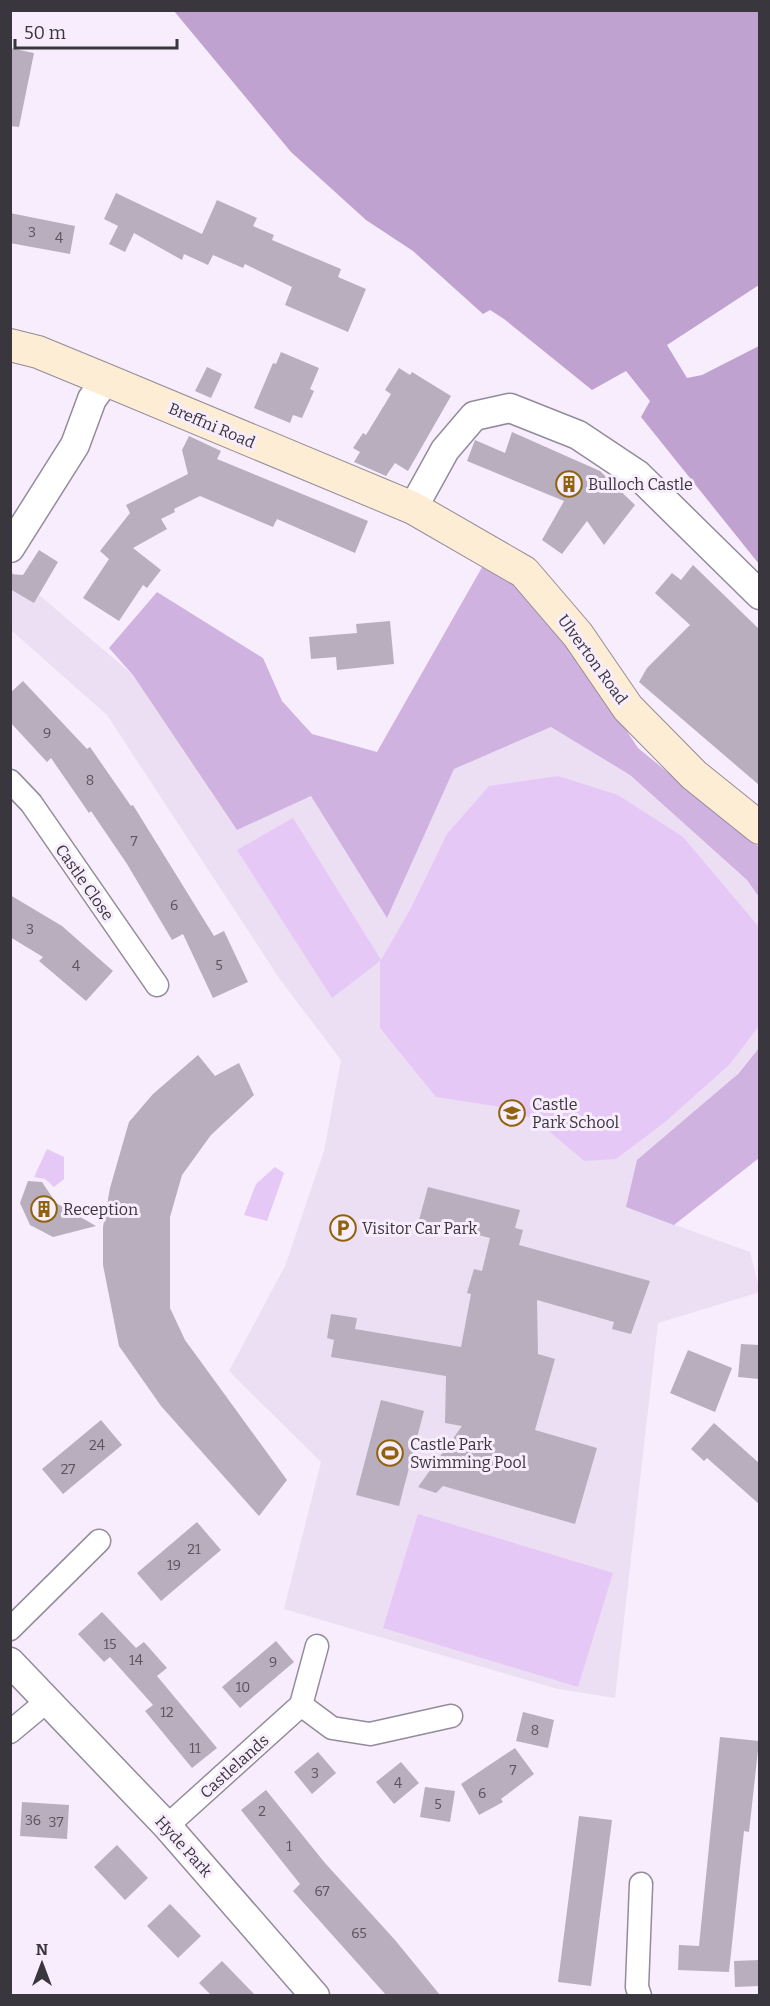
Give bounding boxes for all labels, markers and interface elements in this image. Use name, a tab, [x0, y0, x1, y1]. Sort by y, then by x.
scale bar	[15, 12, 177, 50]
text: 50 m	[24, 22, 66, 44]
house number: 3	[28, 224, 36, 241]
house number: 4	[55, 230, 63, 247]
street label: Breffni Road	[166, 399, 258, 452]
building icon: Bulloch Castle	[554, 469, 584, 499]
place label: Bulloch Castle	[588, 475, 693, 494]
street label: Ulverton Road	[554, 611, 632, 708]
house number: 9	[43, 725, 51, 742]
house number: 8	[86, 772, 94, 789]
house number: 7	[130, 833, 138, 850]
street label: Castle Close	[51, 841, 118, 924]
house number: 6	[170, 897, 178, 914]
house number: 3	[26, 921, 34, 938]
house number: 5	[215, 957, 223, 974]
house number: 4	[72, 958, 80, 975]
place label: Castle Park School	[532, 1095, 620, 1132]
school or university icon: Castle Park School	[497, 1098, 527, 1128]
building icon: Reception	[29, 1194, 59, 1224]
place label: Reception	[63, 1200, 138, 1219]
parking icon: Visitor Car Park	[328, 1213, 358, 1243]
place label: Visitor Car Park	[362, 1219, 477, 1238]
place label: Castle Park Swimming Pool	[410, 1435, 527, 1472]
house number: 24	[89, 1437, 105, 1454]
sports icon: Castle Park Swimming Pool	[375, 1438, 405, 1468]
house number: 27	[61, 1461, 75, 1478]
house number: 21	[187, 1541, 201, 1558]
house number: 19	[167, 1557, 181, 1574]
house number: 15	[103, 1636, 117, 1653]
house number: 14	[129, 1652, 143, 1669]
house number: 9	[269, 1654, 277, 1671]
house number: 10	[236, 1679, 250, 1696]
house number: 12	[160, 1704, 174, 1721]
house number: 8	[531, 1722, 539, 1739]
street label: Castlelands	[196, 1731, 273, 1802]
house number: 11	[189, 1740, 201, 1757]
house number: 7	[509, 1762, 517, 1779]
house number: 3	[311, 1765, 319, 1782]
house number: 4	[394, 1775, 402, 1792]
house number: 6	[478, 1785, 486, 1802]
house number: 5	[434, 1796, 442, 1813]
house number: 2	[258, 1803, 266, 1820]
house number: 36	[25, 1812, 41, 1829]
street label: Hyde Park	[151, 1812, 216, 1881]
house number: 37	[48, 1814, 64, 1831]
house number: 1	[286, 1838, 292, 1855]
house number: 67	[314, 1883, 330, 1900]
house number: 65	[351, 1925, 367, 1942]
north arrow	[12, 1934, 72, 1994]
text: N	[36, 1940, 48, 1959]

